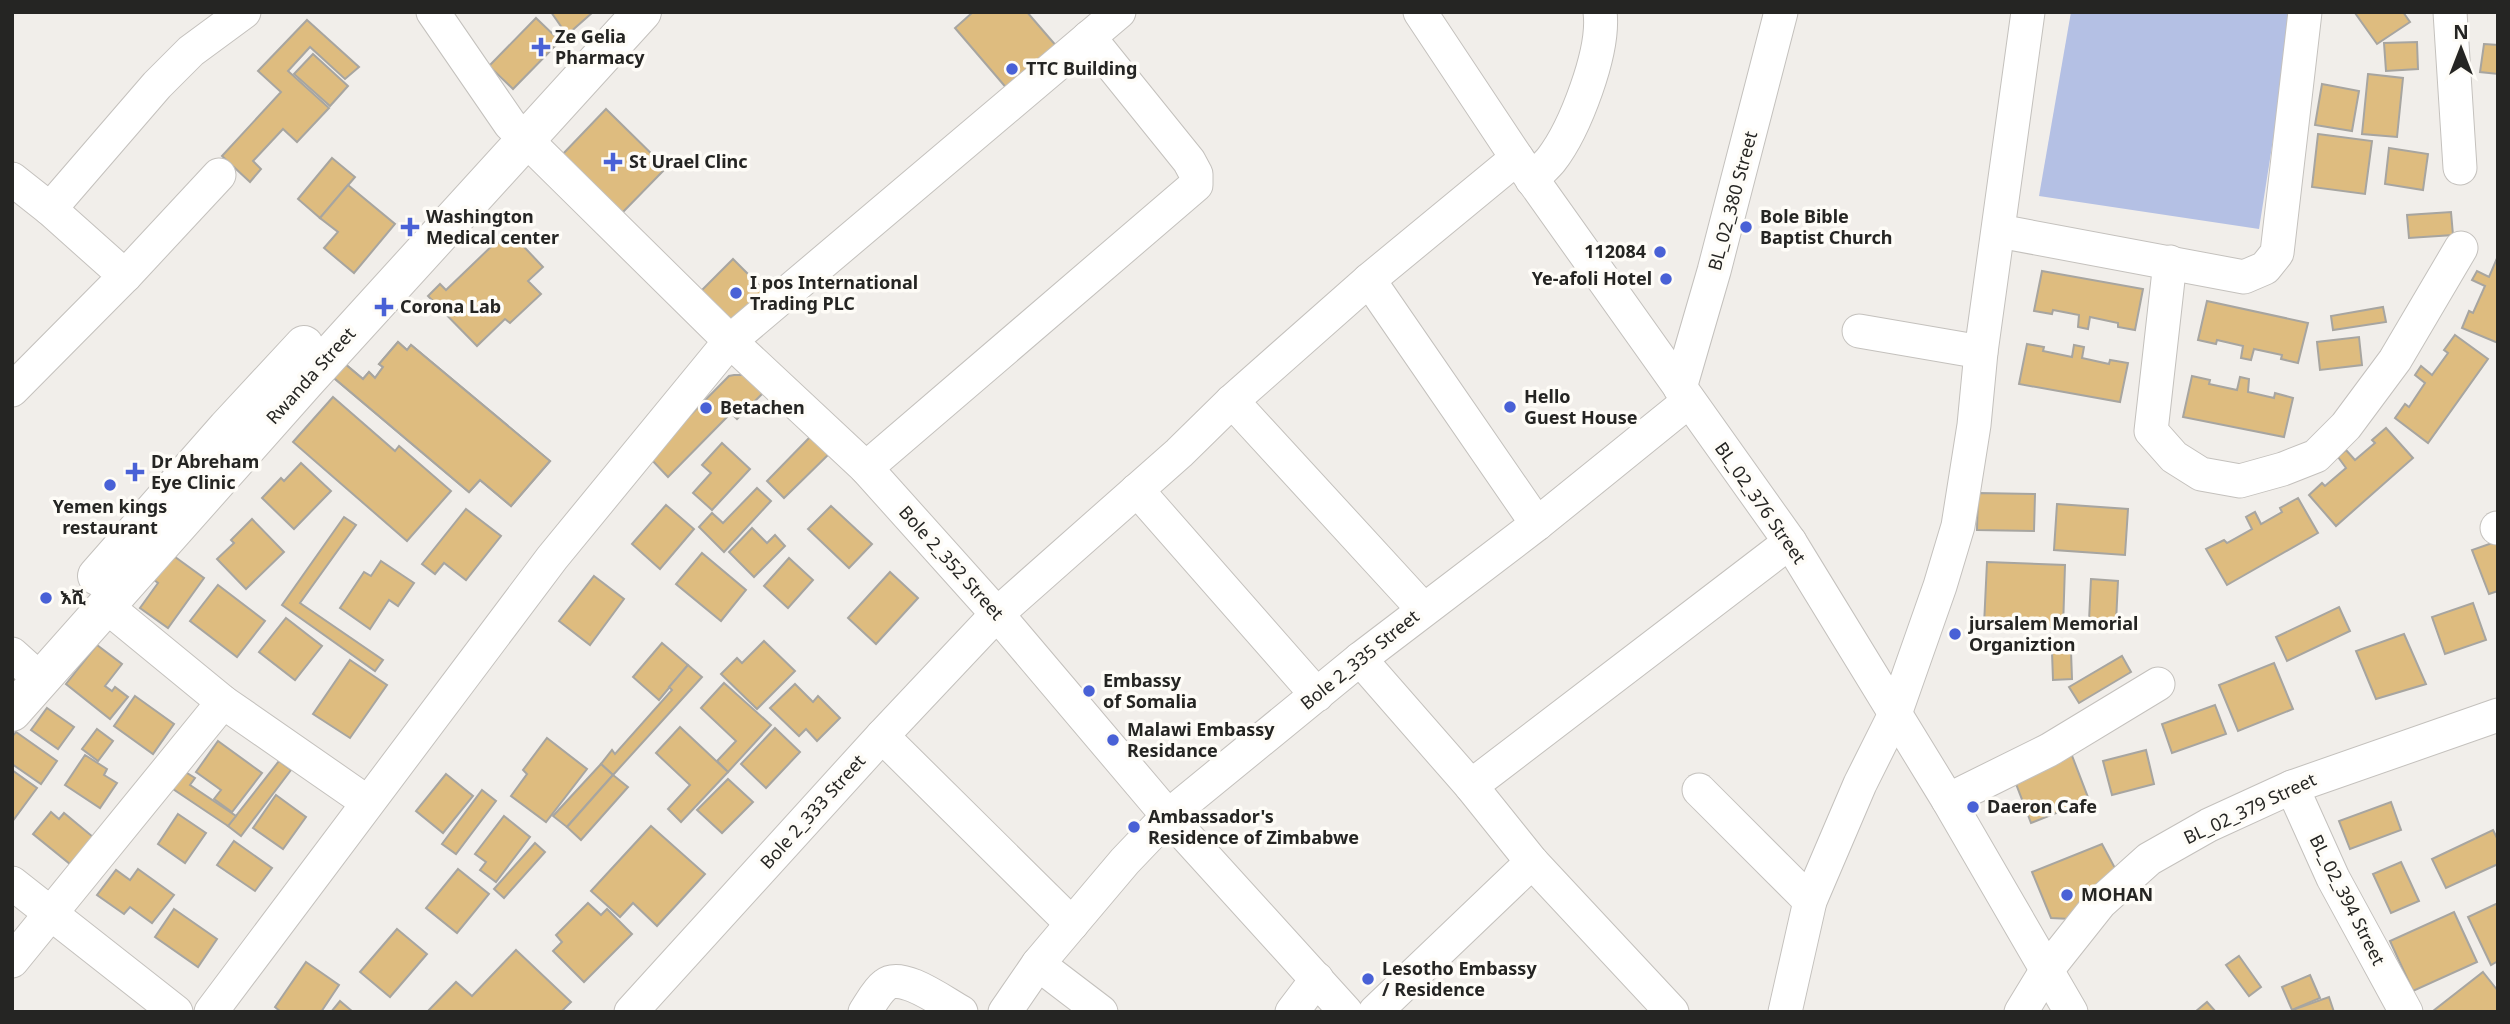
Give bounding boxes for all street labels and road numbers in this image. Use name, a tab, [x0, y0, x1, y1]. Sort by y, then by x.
street label: BL_02_380 Street	[1702, 128, 1762, 273]
street label: Rwanda Street	[260, 321, 361, 429]
street label: BL_02_376 Street	[1710, 437, 1812, 569]
street label: Bole 2_352 Street	[894, 500, 1010, 625]
street label: Bole 2_335 Street	[1295, 604, 1424, 715]
street label: Bole 2_333 Street	[754, 749, 870, 874]
street label: BL_02_379 Street	[2179, 767, 2320, 849]
street label: BL_02_394 Street	[2305, 830, 2391, 969]

